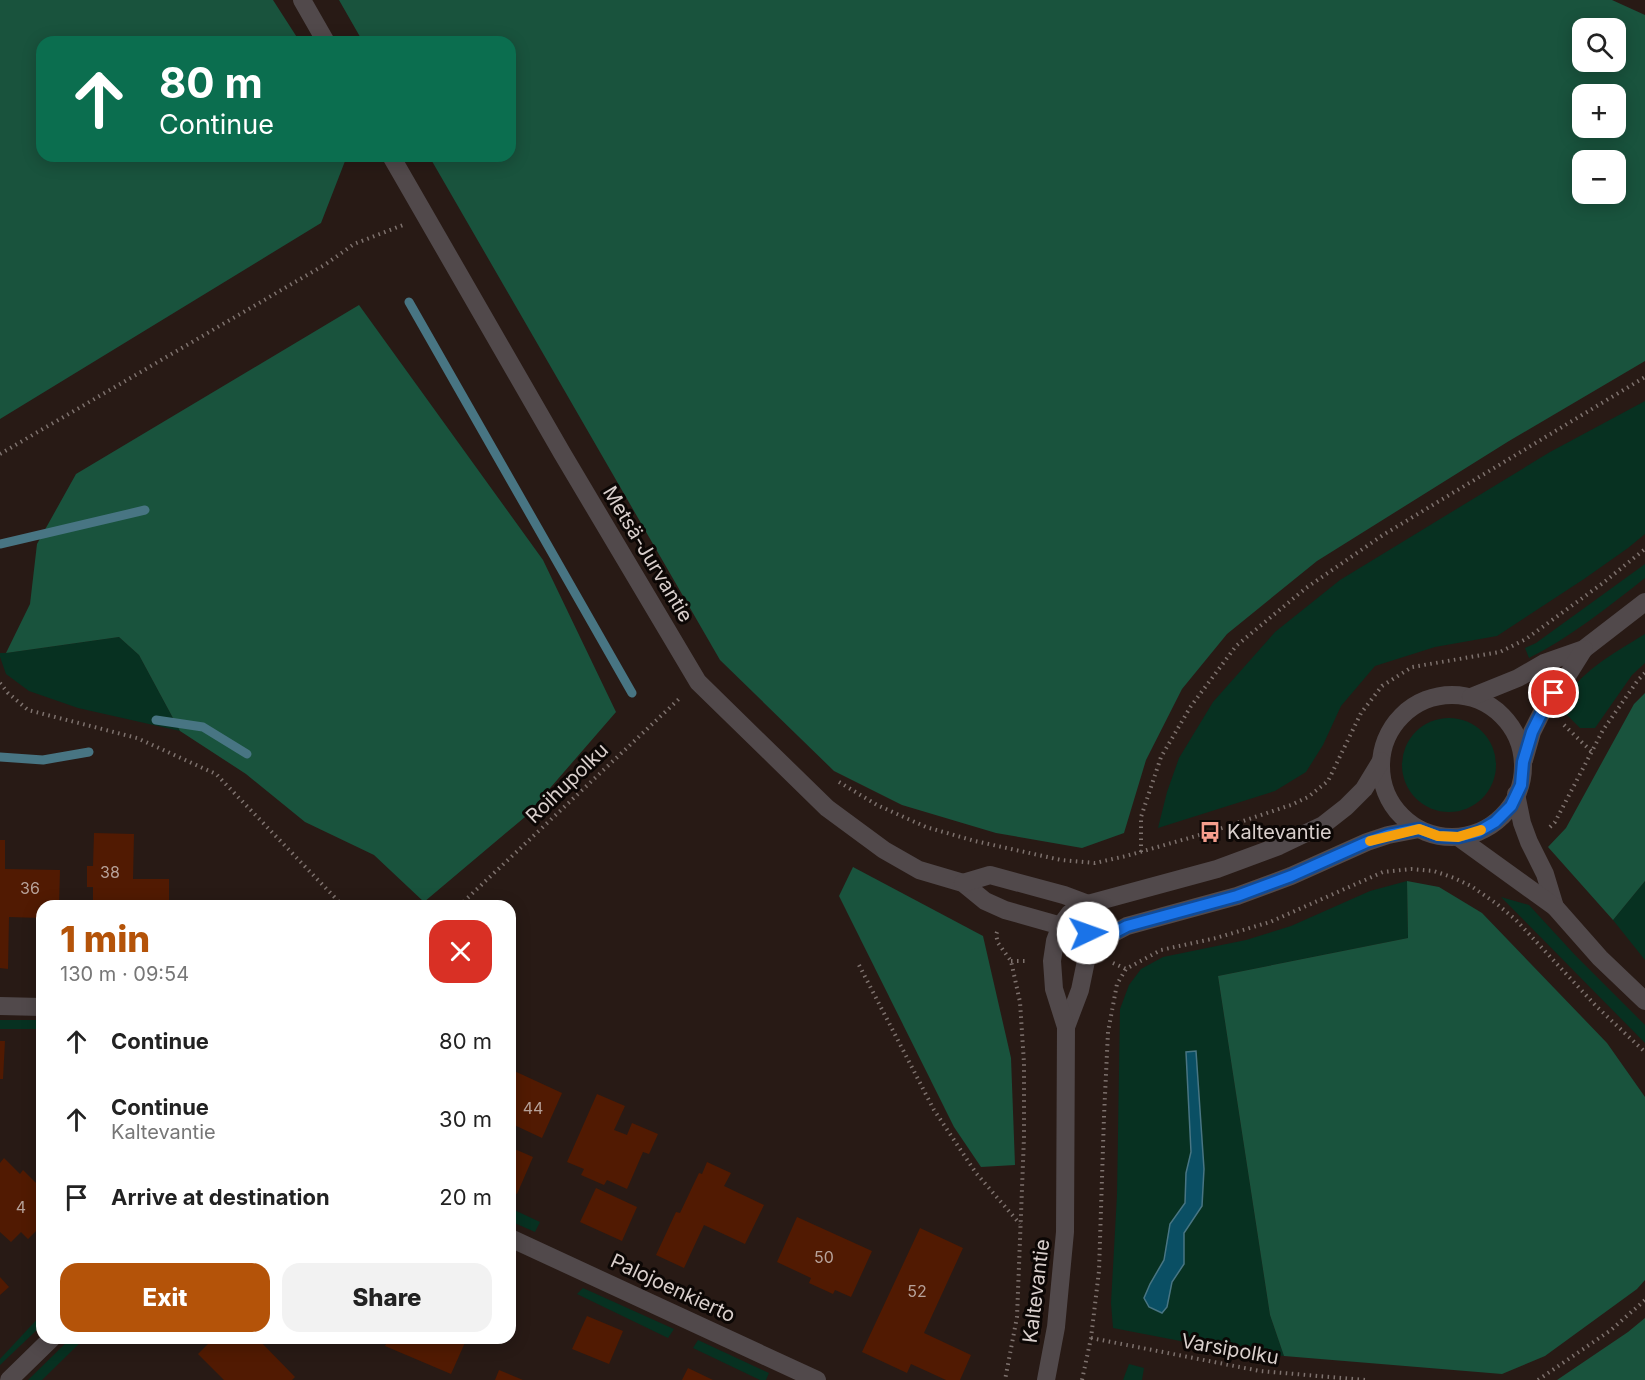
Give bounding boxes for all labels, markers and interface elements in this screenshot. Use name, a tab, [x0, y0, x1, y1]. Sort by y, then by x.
map controls	[1572, 18, 1626, 204]
button: search	[1572, 18, 1626, 72]
text: 80 m	[159, 57, 263, 108]
icon: ahead	[60, 60, 138, 138]
button: +	[1572, 84, 1626, 138]
text: Continue	[159, 108, 274, 141]
button: −	[1572, 150, 1626, 204]
street label: Metsä-Jurvantie	[598, 482, 698, 626]
pin	[1528, 667, 1579, 718]
icon: arrive	[1537, 676, 1570, 709]
street label: Roihupolku	[521, 738, 613, 828]
bus stop icon: Kaltevantie	[1198, 820, 1222, 844]
place label: Kaltevantie	[1227, 820, 1332, 844]
house number: 38	[100, 862, 120, 882]
house number: 36	[20, 878, 40, 898]
position arrow	[1056, 901, 1120, 965]
text: 1 min	[60, 917, 150, 961]
button: close	[429, 920, 492, 983]
text: 130 m · 09:54	[60, 962, 189, 986]
icon: ahead	[60, 1025, 93, 1058]
text: Continue	[111, 1028, 209, 1054]
text: 80 m	[439, 1028, 492, 1054]
text: Continue	[111, 1094, 209, 1120]
house number: 44	[523, 1098, 543, 1118]
icon: ahead	[60, 1103, 93, 1136]
text: 30 m	[439, 1106, 492, 1132]
text: Kaltevantie	[111, 1120, 216, 1144]
icon: arrive	[60, 1181, 93, 1214]
text: Arrive at destination	[111, 1184, 330, 1210]
text: 20 m	[439, 1184, 492, 1210]
house number: 4	[16, 1197, 26, 1217]
street label: Kaltevantie	[1018, 1238, 1054, 1344]
house number: 50	[814, 1247, 834, 1267]
street label: Palojoenkierto	[607, 1249, 739, 1327]
button: Exit	[60, 1263, 270, 1332]
button: Share	[282, 1263, 492, 1332]
house number: 52	[907, 1281, 927, 1301]
street label: Varsipolku	[1179, 1329, 1281, 1369]

